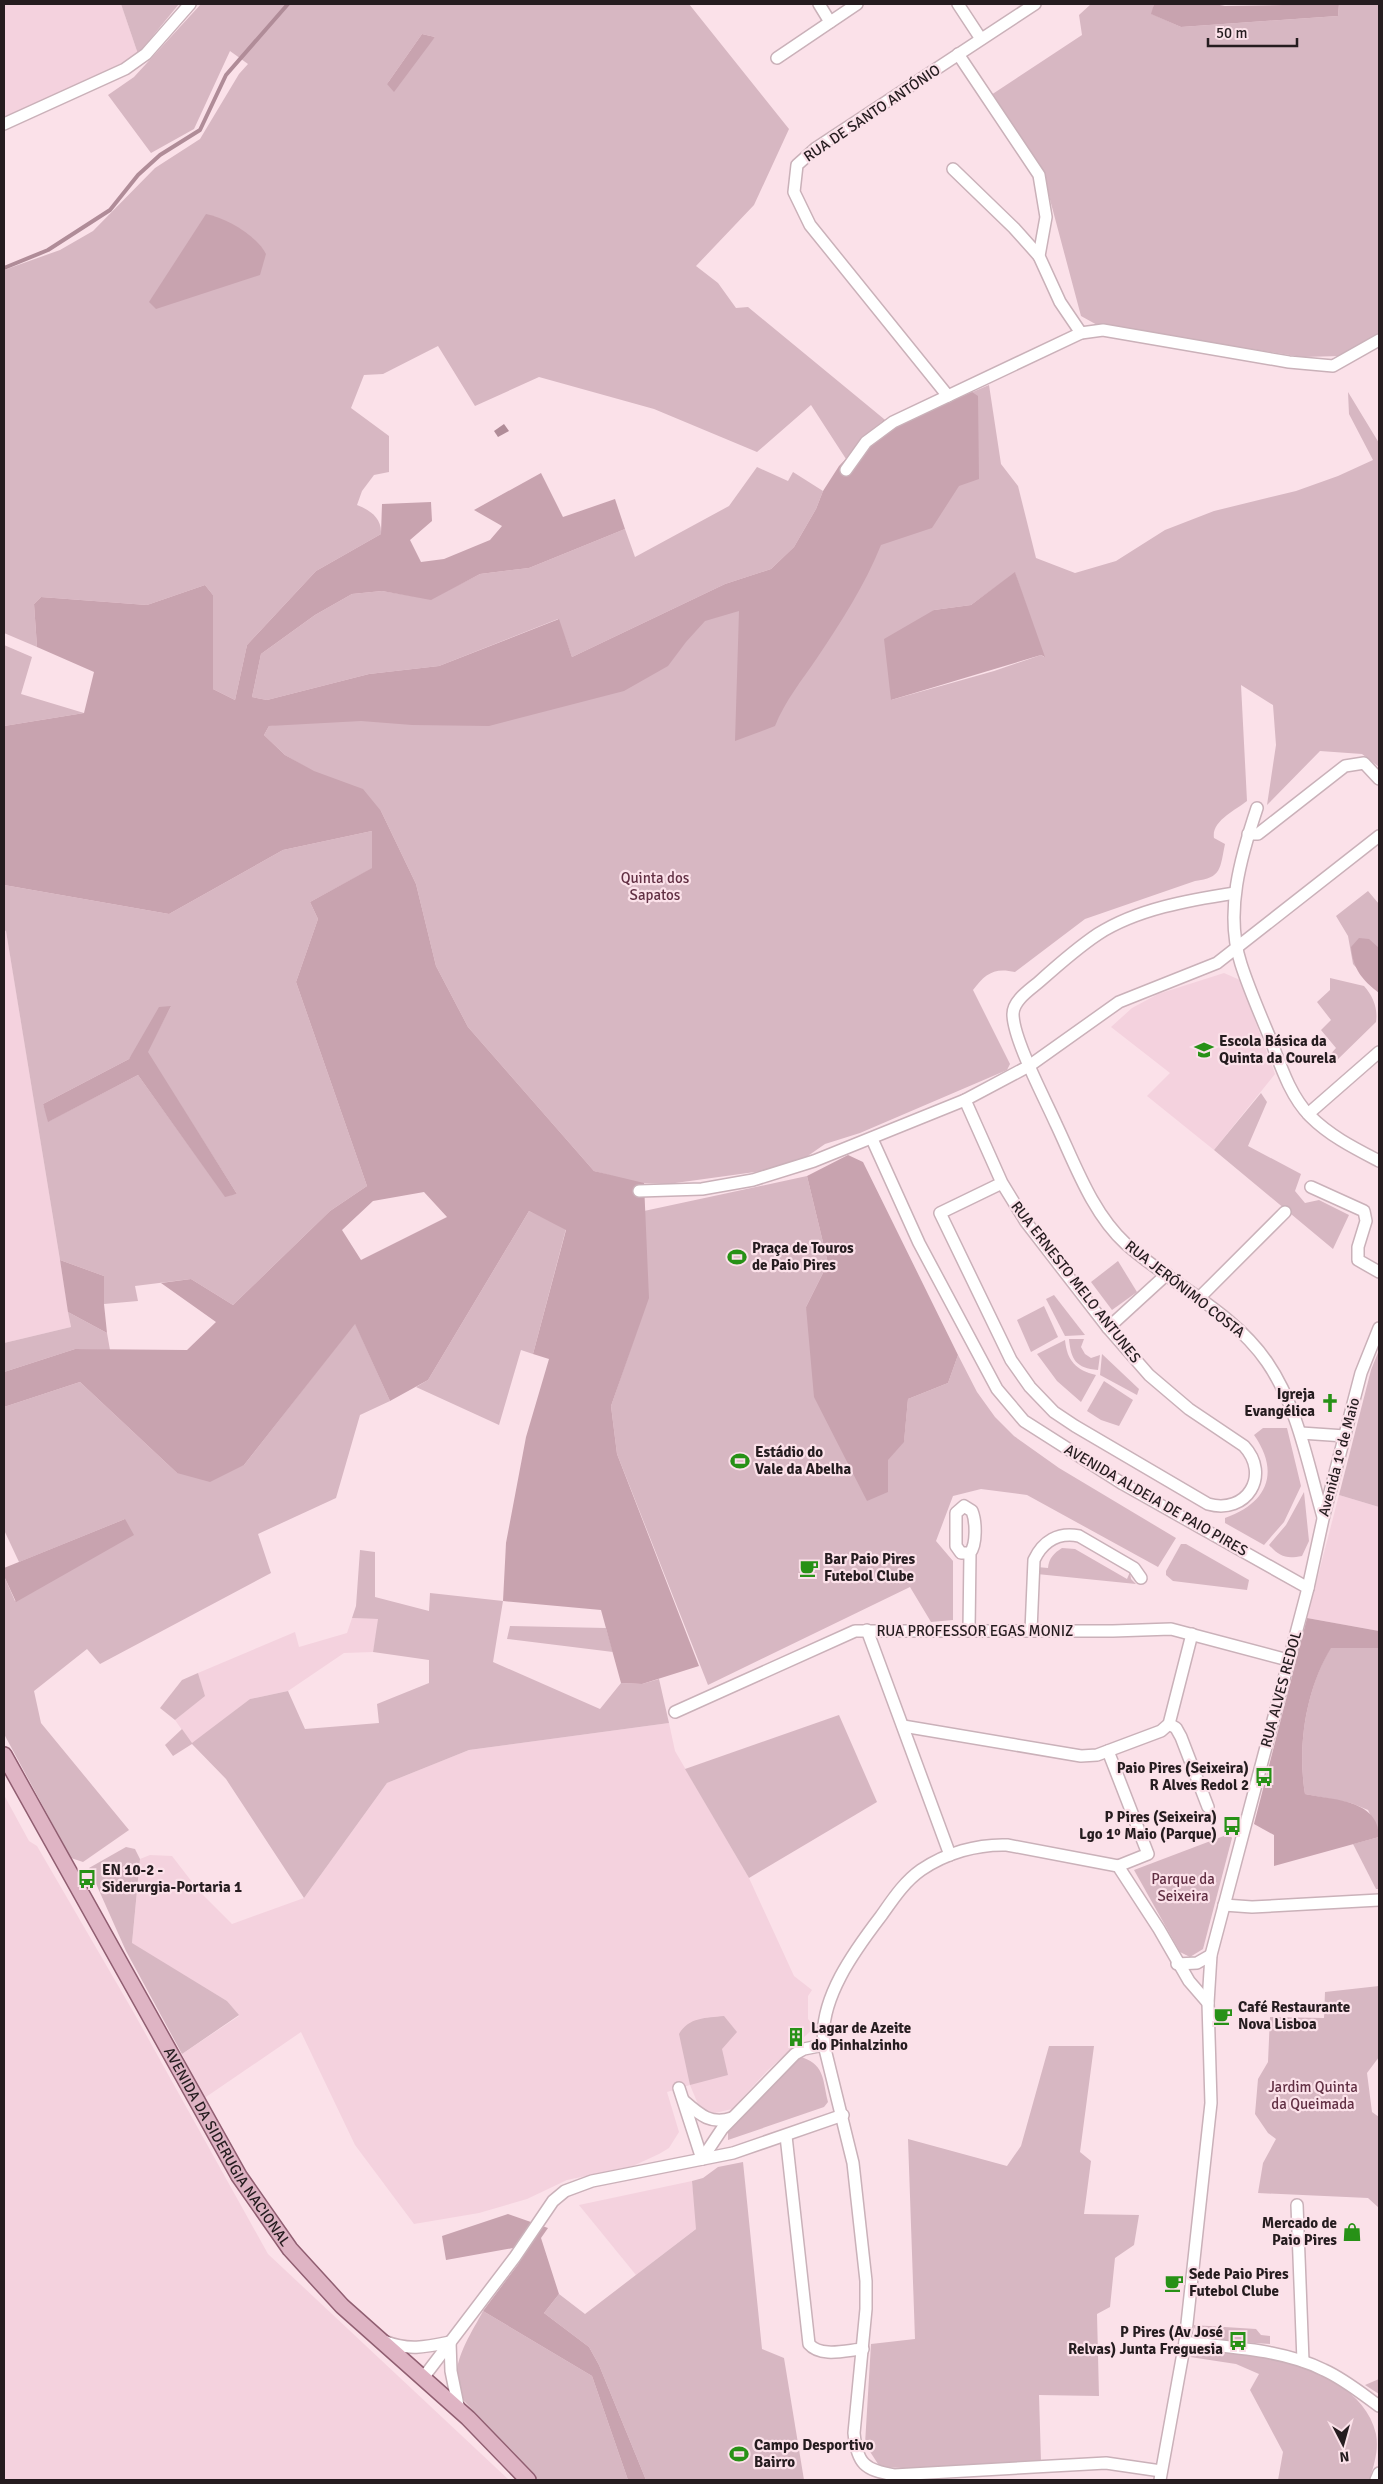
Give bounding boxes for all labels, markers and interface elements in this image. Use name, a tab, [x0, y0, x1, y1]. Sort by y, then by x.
scale bar	[1208, 15, 1297, 47]
text: 50 m	[1216, 24, 1247, 42]
street label: RUA DE SANTO ANTÓNIO	[800, 60, 944, 165]
park label: Quinta dos Sapatos	[621, 869, 690, 904]
place label: Escola Básica da Quinta da Courela	[1219, 1032, 1337, 1067]
school or university icon: Escola Básica da Quinta da Courela	[1193, 1039, 1215, 1061]
street label: RUA ERNESTO MELO ANTUNES	[1007, 1198, 1145, 1366]
street label: RUA JERÓNIMO COSTA	[1121, 1236, 1249, 1341]
place label: Praça de Touros de Paio Pires	[752, 1239, 854, 1274]
sports icon: Praça de Touros de Paio Pires	[726, 1246, 748, 1268]
place label: Igreja Evangélica	[1244, 1385, 1315, 1420]
church icon: Igreja Evangélica	[1319, 1392, 1341, 1414]
street label: Avenida 1º de Maio	[1315, 1395, 1364, 1518]
street label: AVENIDA ALDEIA DE PAIO PIRES	[1061, 1440, 1251, 1560]
place label: Estádio do Vale da Abelha	[755, 1443, 852, 1478]
sports icon: Estádio do Vale da Abelha	[729, 1450, 751, 1472]
place label: Bar Paio Pires Futebol Clube	[824, 1550, 916, 1585]
cafe icon: Bar Paio Pires Futebol Clube	[798, 1557, 820, 1579]
street label: RUA PROFESSOR EGAS MONIZ	[876, 1622, 1074, 1640]
street label: RUA ALVES REDOL	[1257, 1628, 1305, 1749]
place label: Paio Pires (Seixeira) R Alves Redol 2	[1117, 1759, 1249, 1794]
bus stop icon: Paio Pires (Seixeira) R Alves Redol 2	[1253, 1766, 1275, 1788]
place label: P Pires (Seixeira) Lgo 1º Maio (Parque)	[1079, 1808, 1217, 1843]
bus stop icon: P Pires (Seixeira) Lgo 1º Maio (Parque)	[1221, 1815, 1243, 1837]
place label: EN 10-2 - Siderurgia-Portaria 1	[102, 1861, 242, 1896]
bus stop icon: EN 10-2 - Siderurgia-Portaria 1	[76, 1868, 98, 1890]
park label: Parque da Seixeira	[1151, 1870, 1215, 1905]
place label: Café Restaurante Nova Lisboa	[1238, 1998, 1350, 2033]
cafe icon: Café Restaurante Nova Lisboa	[1212, 2005, 1234, 2027]
place label: Lagar de Azeite do Pinhalzinho	[811, 2019, 911, 2054]
building icon: Lagar de Azeite do Pinhalzinho	[785, 2026, 807, 2048]
street label: AVENIDA DA SIDERUGIA NACIONAL	[160, 2044, 295, 2250]
park label: Jardim Quinta da Queimada	[1268, 2078, 1358, 2113]
place label: Mercado de Paio Pires	[1262, 2214, 1337, 2249]
shop icon: Mercado de Paio Pires	[1341, 2221, 1363, 2243]
place label: Sede Paio Pires Futebol Clube	[1189, 2265, 1289, 2300]
cafe icon: Sede Paio Pires Futebol Clube	[1163, 2272, 1185, 2294]
place label: P Pires (Av José Relvas) Junta Freguesia	[1068, 2323, 1223, 2358]
bus stop icon: P Pires (Av José Relvas) Junta Freguesia	[1227, 2330, 1249, 2352]
north arrow	[1318, 2419, 1368, 2469]
place label: Campo Desportivo Bairro	[754, 2436, 874, 2471]
sports icon: Campo Desportivo Bairro	[728, 2443, 750, 2465]
text: N	[1339, 2447, 1350, 2465]

